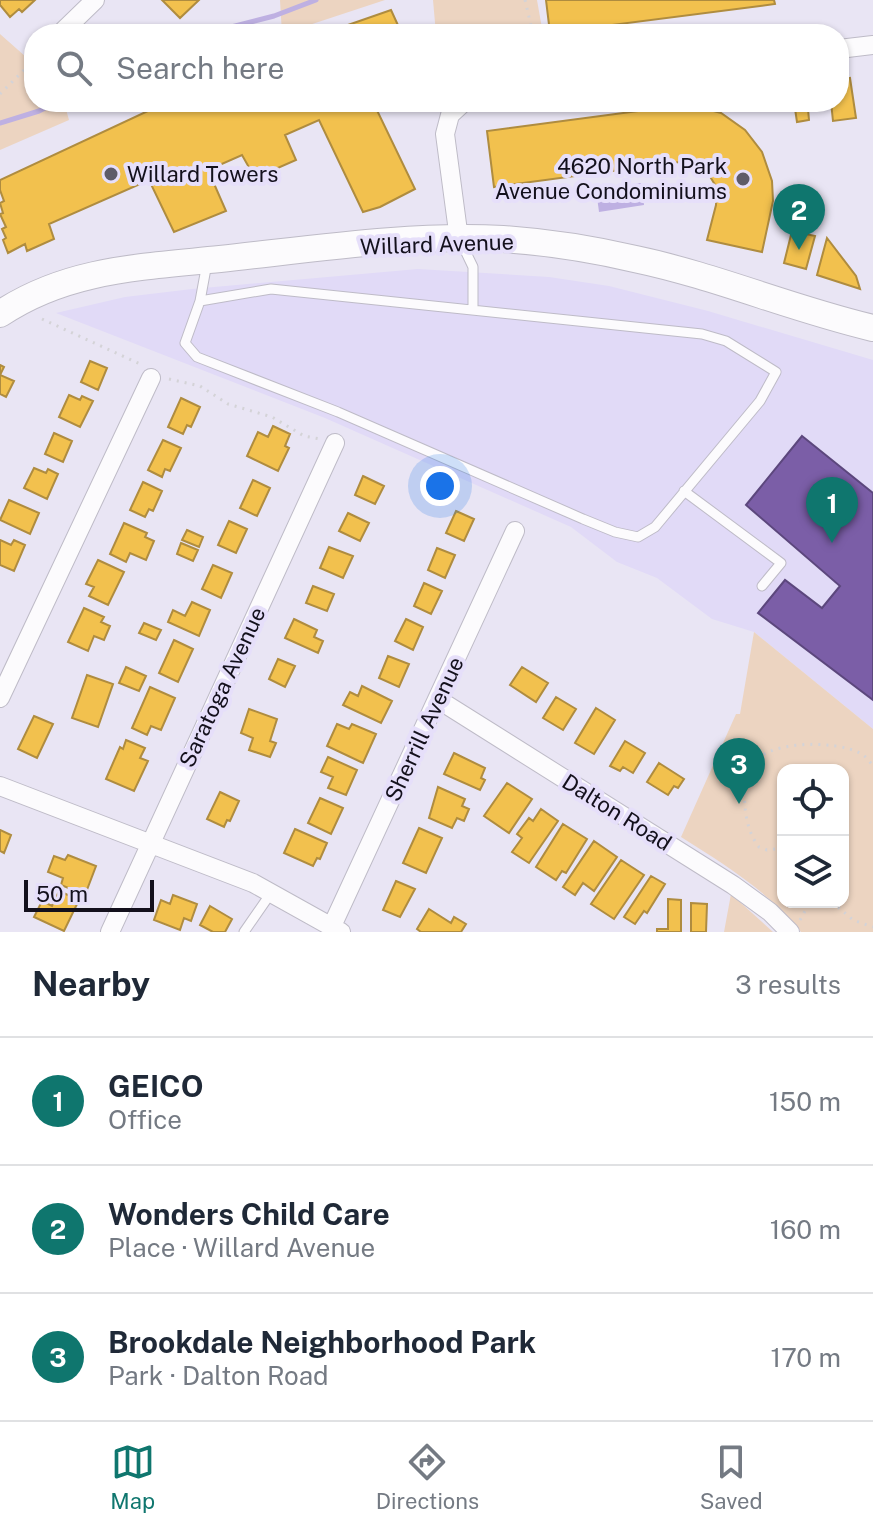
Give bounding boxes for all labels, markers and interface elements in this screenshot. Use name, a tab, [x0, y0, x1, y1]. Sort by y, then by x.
search box	[24, 24, 849, 112]
icon: search	[52, 46, 96, 90]
text: Search here	[116, 50, 284, 86]
place label: 4620 North Park Avenue Condominiums	[495, 153, 727, 204]
place label: Willard Towers	[127, 161, 278, 187]
marker: Willard Towers	[102, 165, 120, 183]
marker: 4620 North Park Avenue Condominiums	[734, 170, 752, 188]
pin: 2	[773, 184, 825, 250]
street label: Willard Avenue	[360, 228, 514, 260]
your location	[420, 466, 460, 506]
pin: 1	[806, 477, 858, 543]
street label: Saratoga Avenue	[173, 603, 271, 771]
street label: Sherrill Avenue	[379, 653, 469, 805]
pin: 3	[713, 738, 765, 804]
map controls	[777, 764, 849, 908]
button: locate	[777, 764, 849, 836]
street label: Dalton Road	[557, 768, 677, 856]
button: layers	[777, 836, 849, 908]
scale bar	[24, 876, 154, 912]
text: 50 m	[36, 881, 88, 907]
text: Nearby	[32, 964, 150, 1004]
text: 3 results	[735, 969, 841, 1000]
text: GEICO	[108, 1068, 203, 1104]
text: 1	[52, 1086, 64, 1117]
text: 150 m	[769, 1086, 841, 1117]
text: Office	[108, 1104, 182, 1135]
text: Wonders Child Care	[108, 1196, 390, 1232]
text: 2	[50, 1214, 66, 1245]
text: 160 m	[770, 1214, 841, 1245]
text: Place · Willard Avenue	[108, 1232, 375, 1263]
text: Brookdale Neighborhood Park	[108, 1324, 536, 1360]
text: 3	[49, 1342, 67, 1373]
text: 170 m	[771, 1342, 841, 1373]
text: Park · Dalton Road	[108, 1360, 329, 1391]
tab: Map	[110, 1440, 155, 1514]
tab: Directions	[376, 1440, 479, 1514]
tab: Saved	[700, 1440, 763, 1514]

